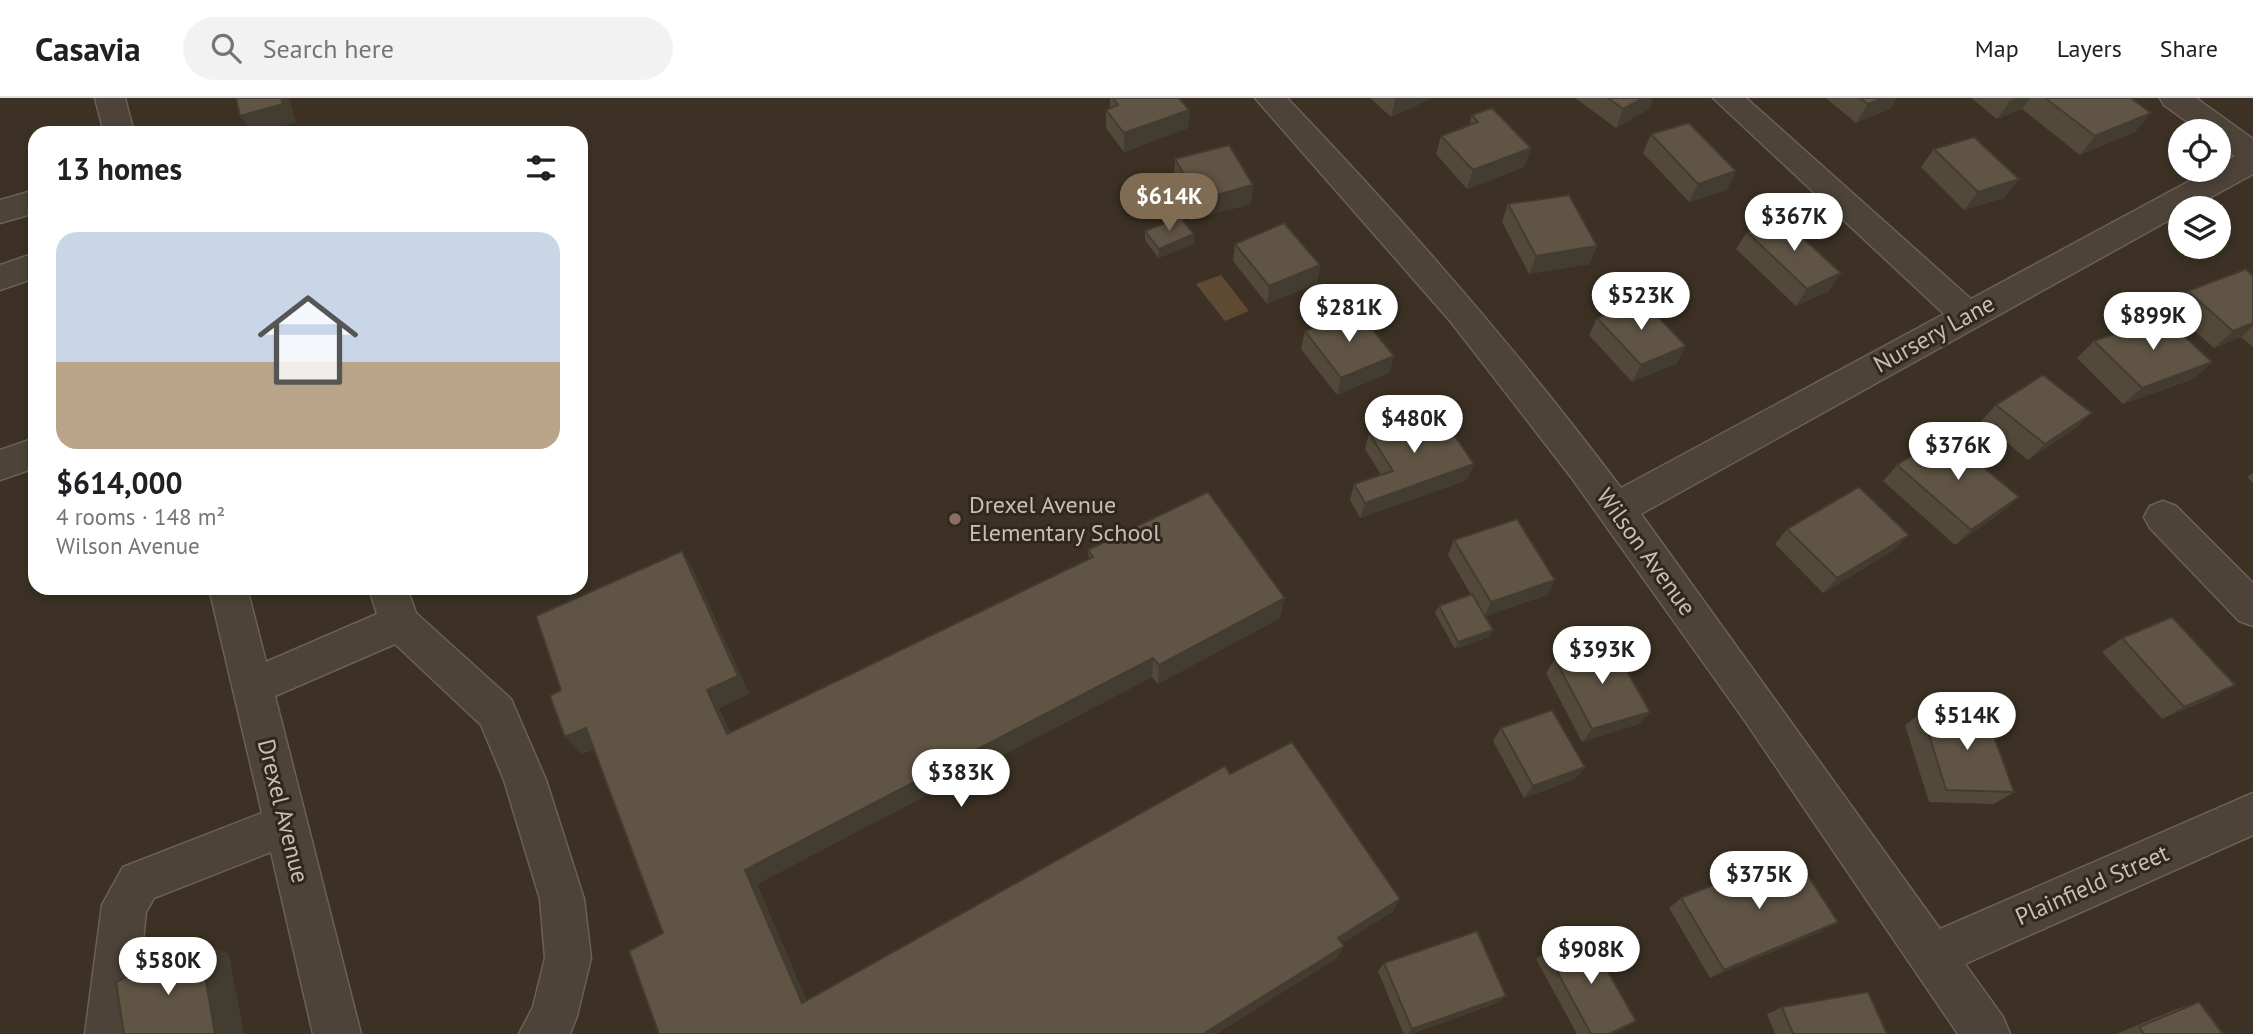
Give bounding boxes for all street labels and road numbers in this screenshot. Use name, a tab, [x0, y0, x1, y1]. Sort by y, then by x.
street label: Nursery Lane	[1868, 288, 2000, 380]
street label: Wilson Avenue	[1590, 482, 1703, 621]
street label: Drexel Avenue	[251, 736, 316, 886]
street label: Plainfield Street	[2010, 837, 2173, 932]

